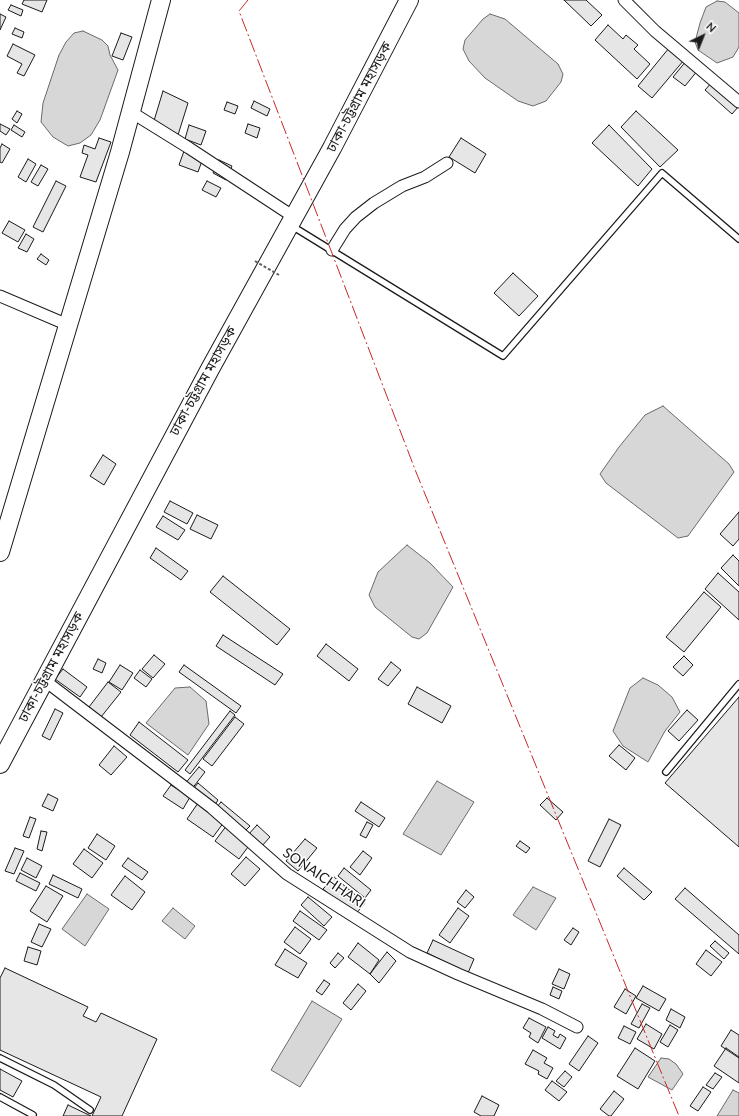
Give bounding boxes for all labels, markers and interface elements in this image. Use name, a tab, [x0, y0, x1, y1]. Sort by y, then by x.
north arrow	[683, 16, 723, 56]
text: N	[704, 19, 719, 34]
street label: ঢাকা-চট্টগ্রাম মহাসড়ক	[323, 39, 395, 155]
street label: ঢাকা-চট্টগ্রাম মহাসড়ক	[166, 323, 240, 439]
street label: ঢাকা-চট্টগ্রাম মহাসড়ক	[15, 609, 87, 725]
street label: SONAICHHARI	[280, 844, 368, 912]

